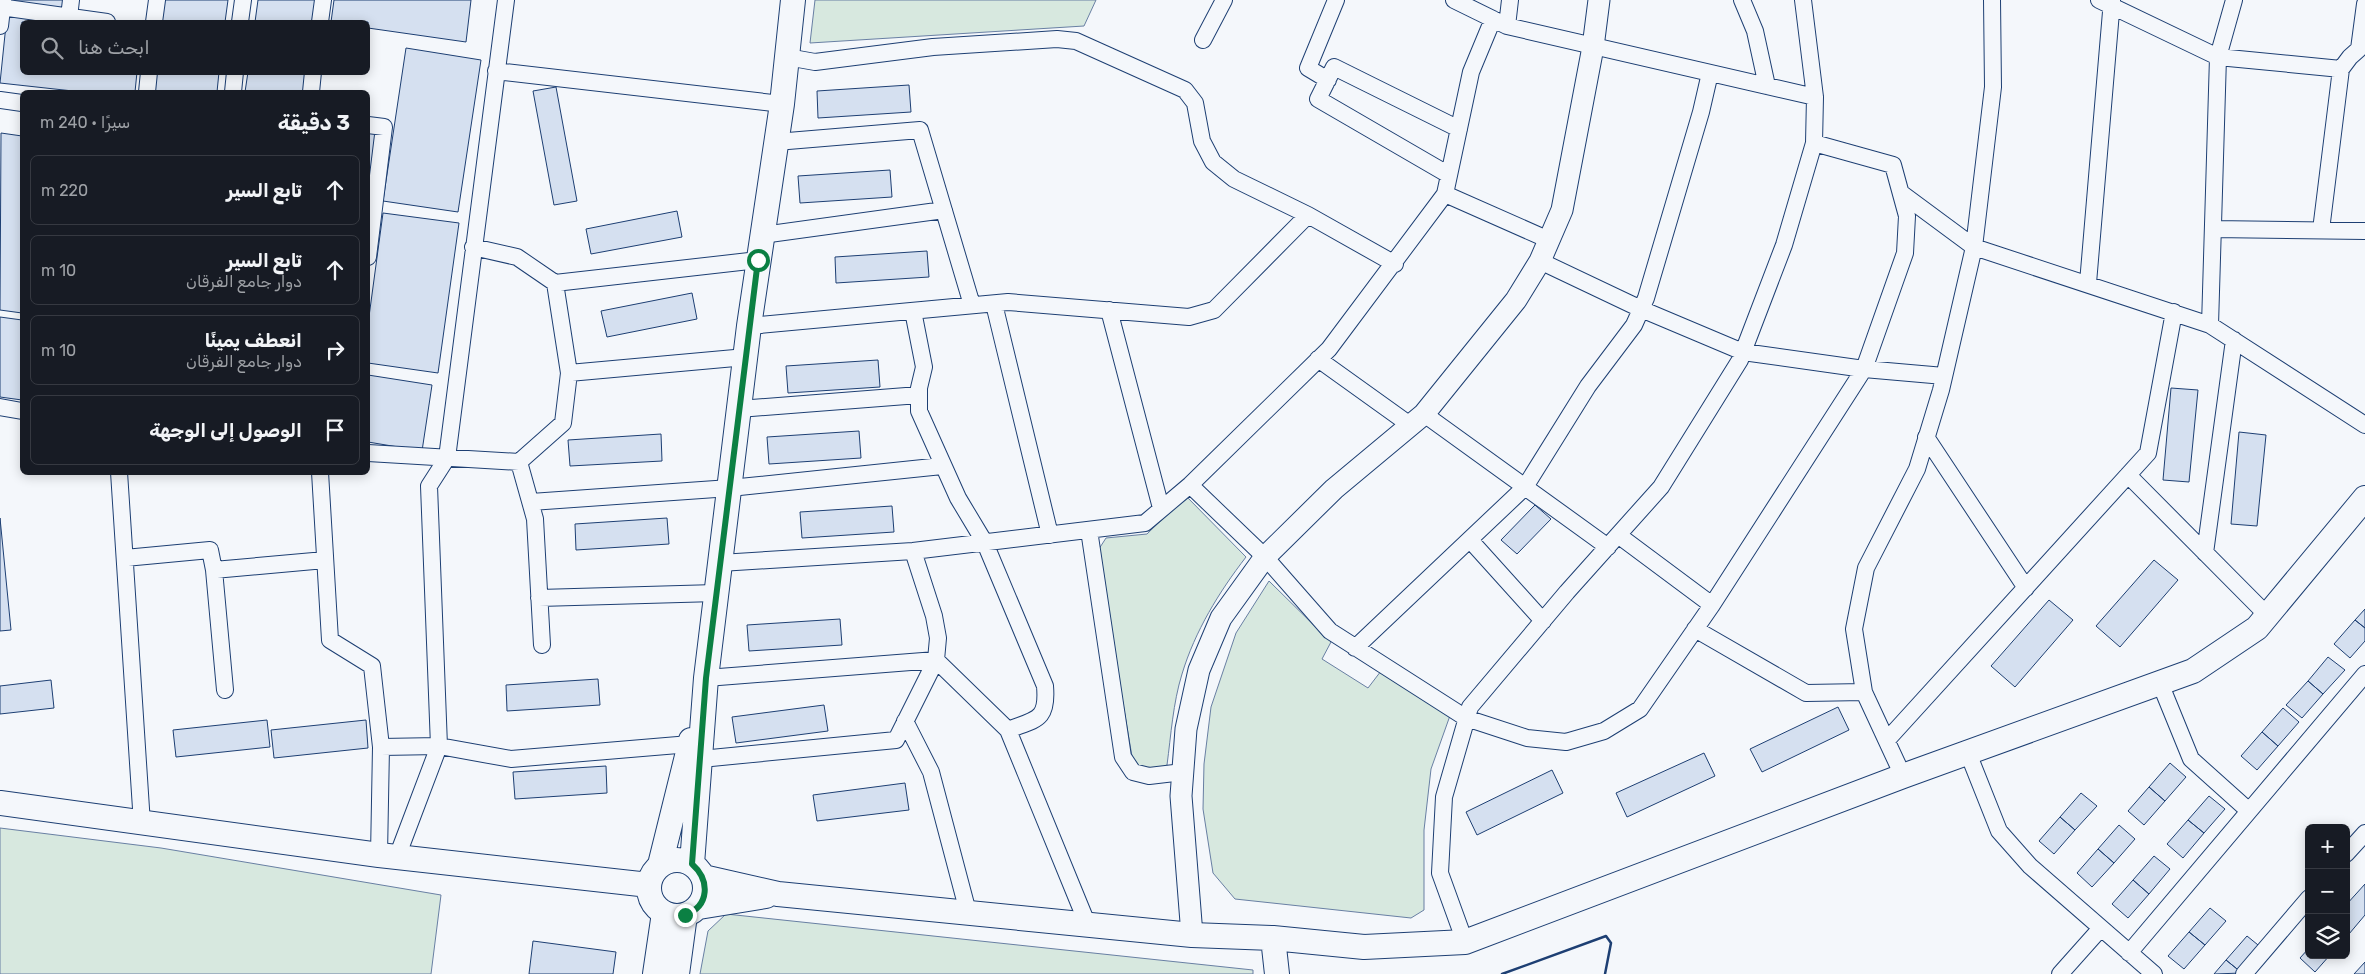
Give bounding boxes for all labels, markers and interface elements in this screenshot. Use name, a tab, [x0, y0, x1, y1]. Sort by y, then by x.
search box	[20, 20, 370, 75]
icon: search	[38, 34, 66, 62]
text: ابحث هنا	[78, 36, 150, 59]
text: 3 دقيقة	[278, 110, 350, 135]
text: سيرًا · 240 m	[40, 113, 130, 132]
icon: ahead	[321, 176, 349, 204]
text: تابع السير	[226, 179, 302, 202]
text: 220 m	[41, 181, 88, 200]
text: تابع السير	[226, 249, 302, 272]
route start	[747, 249, 770, 272]
icon: ahead	[321, 256, 349, 284]
text: 10 m	[41, 261, 76, 280]
text: دوار جامع الفرقان	[186, 272, 302, 291]
text: انعطف يمينًا	[205, 329, 302, 352]
icon: right	[321, 336, 349, 364]
text: 10 m	[41, 341, 76, 360]
text: دوار جامع الفرقان	[186, 352, 302, 371]
icon: arrive	[321, 416, 349, 444]
text: الوصول إلى الوجهة	[149, 419, 302, 442]
map controls	[2305, 824, 2350, 959]
button: +	[2305, 824, 2350, 869]
button: −	[2305, 869, 2350, 914]
route end	[674, 904, 697, 927]
button: layers	[2305, 914, 2350, 959]

